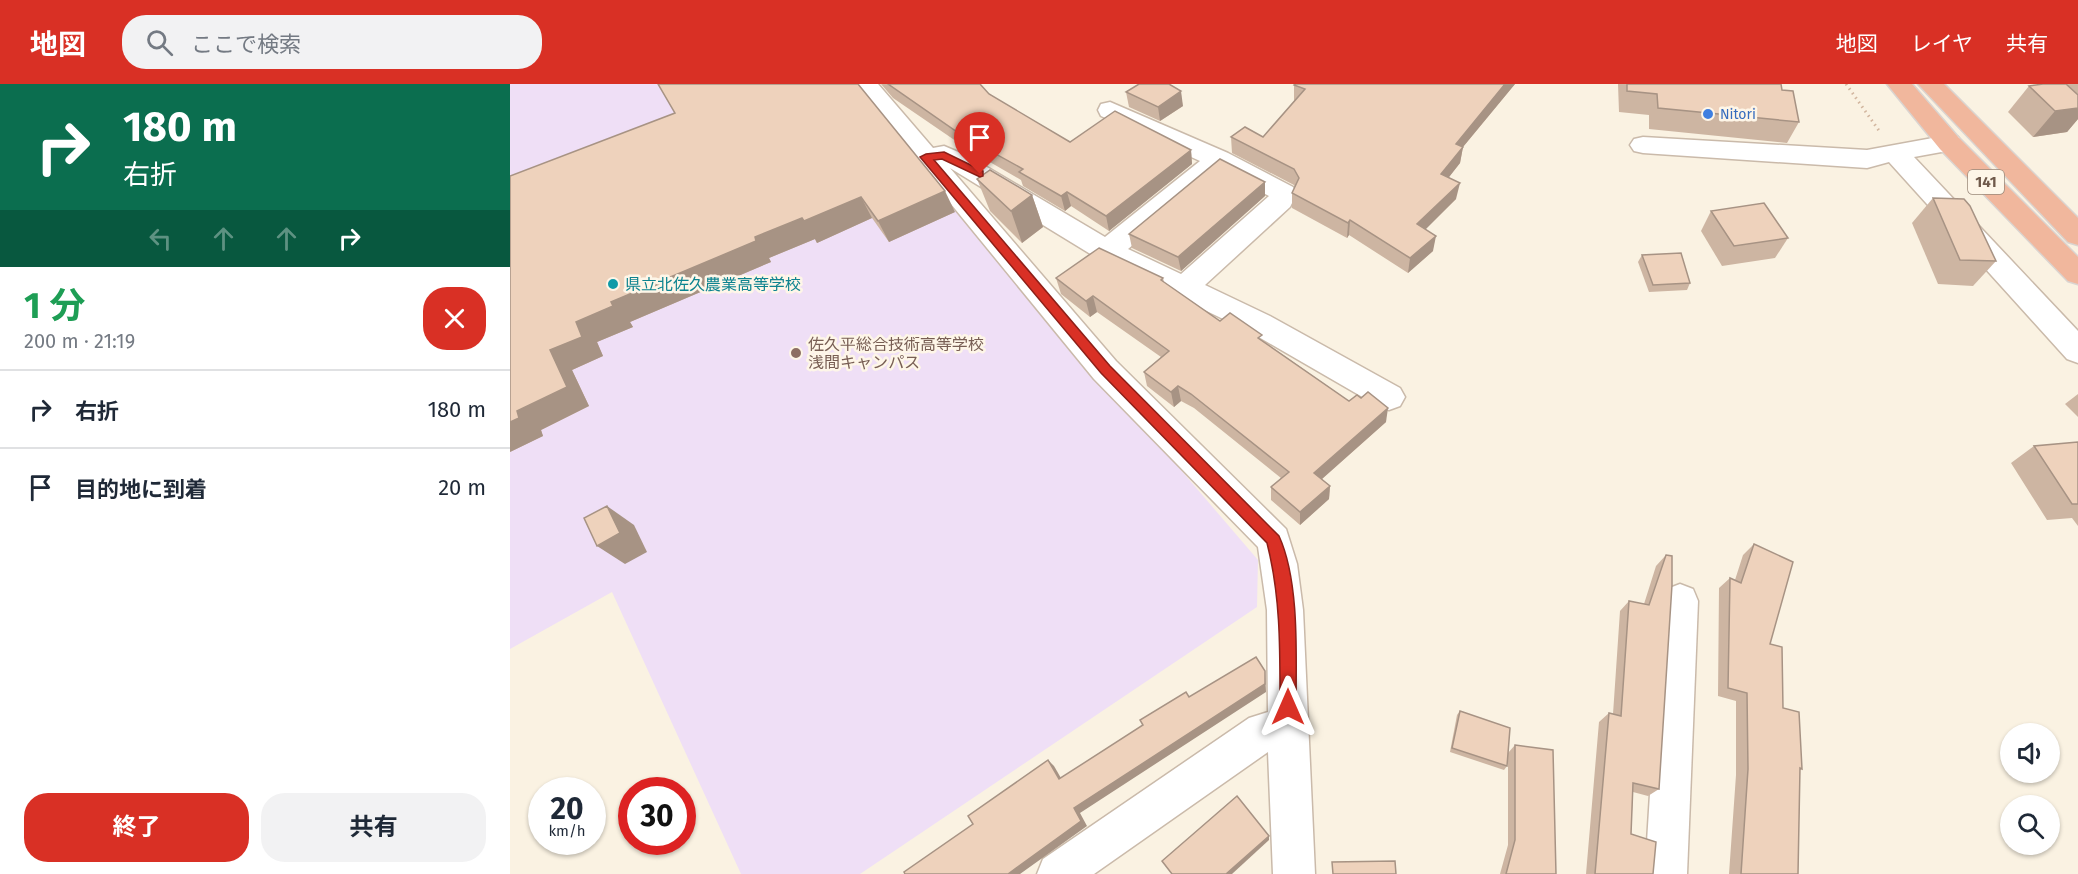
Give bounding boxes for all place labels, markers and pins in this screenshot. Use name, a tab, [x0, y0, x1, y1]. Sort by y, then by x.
place label: Nitori	[1720, 106, 1756, 123]
marker: Nitori	[1701, 107, 1715, 121]
pin	[954, 112, 1005, 174]
place label: 県立北佐久農業高等学校	[625, 275, 801, 294]
marker: 県立北佐久農業高等学校	[606, 277, 620, 291]
place label: 佐久平総合技術高等学校 浅間キャンパス	[808, 335, 984, 372]
marker: 佐久平総合技術高等学校 浅間キャンパス	[789, 346, 803, 360]

